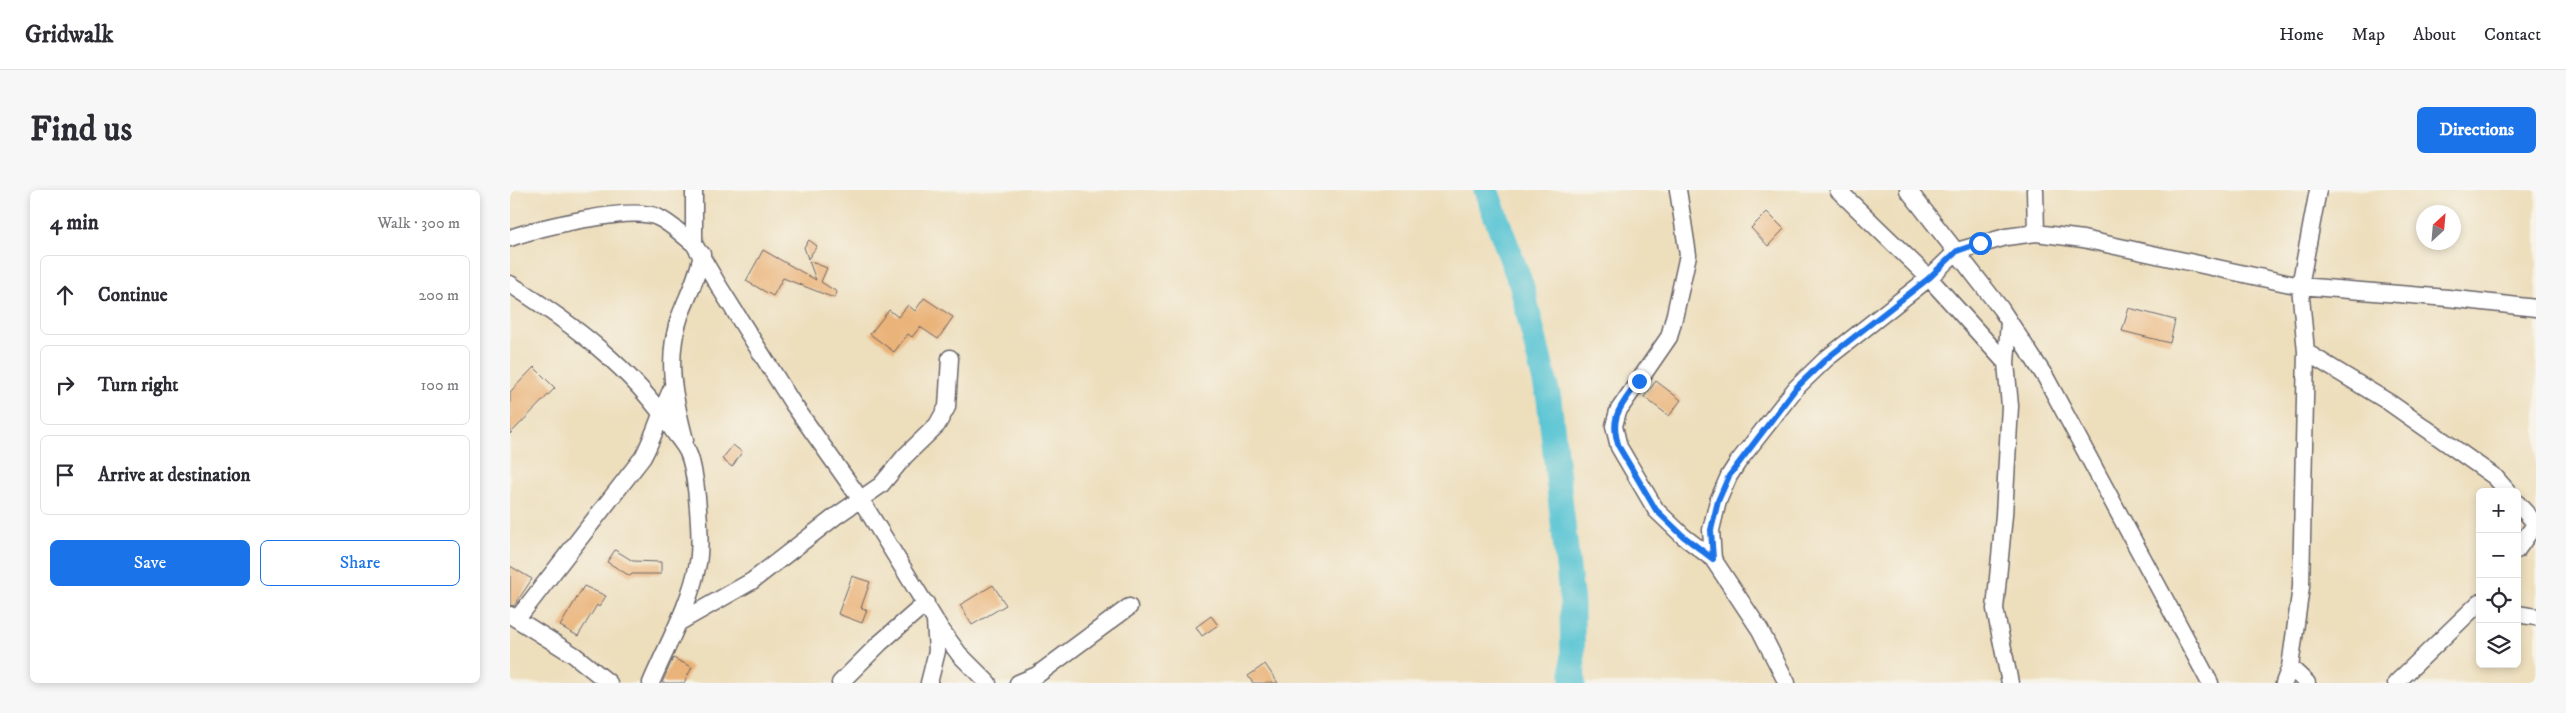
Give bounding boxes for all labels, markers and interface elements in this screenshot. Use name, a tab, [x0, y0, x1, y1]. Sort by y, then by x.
text: Gridwalk	[25, 20, 113, 50]
text: Home	[2279, 24, 2324, 46]
text: Map	[2352, 24, 2385, 46]
text: About	[2413, 24, 2456, 46]
text: Contact	[2484, 24, 2541, 46]
button: Directions	[2417, 107, 2536, 153]
text: Find us	[30, 108, 132, 152]
north arrow	[2416, 205, 2461, 250]
text: 4 min	[50, 210, 99, 236]
text: Walk · 300 m	[377, 213, 460, 233]
route start	[1969, 232, 1992, 255]
icon: ahead	[51, 281, 79, 309]
text: Continue	[98, 284, 168, 307]
text: 200 m	[418, 285, 459, 305]
route end	[1628, 370, 1651, 393]
icon: right	[51, 371, 79, 399]
text: Turn right	[98, 374, 178, 397]
text: 100 m	[421, 375, 459, 395]
icon: arrive	[51, 461, 79, 489]
text: Arrive at destination	[98, 464, 250, 487]
map controls	[2476, 488, 2521, 668]
button: +	[2476, 488, 2521, 533]
button: −	[2476, 533, 2521, 578]
button: Save	[50, 540, 250, 586]
button: Share	[260, 540, 460, 586]
button: locate	[2476, 578, 2521, 623]
button: layers	[2476, 623, 2521, 668]

